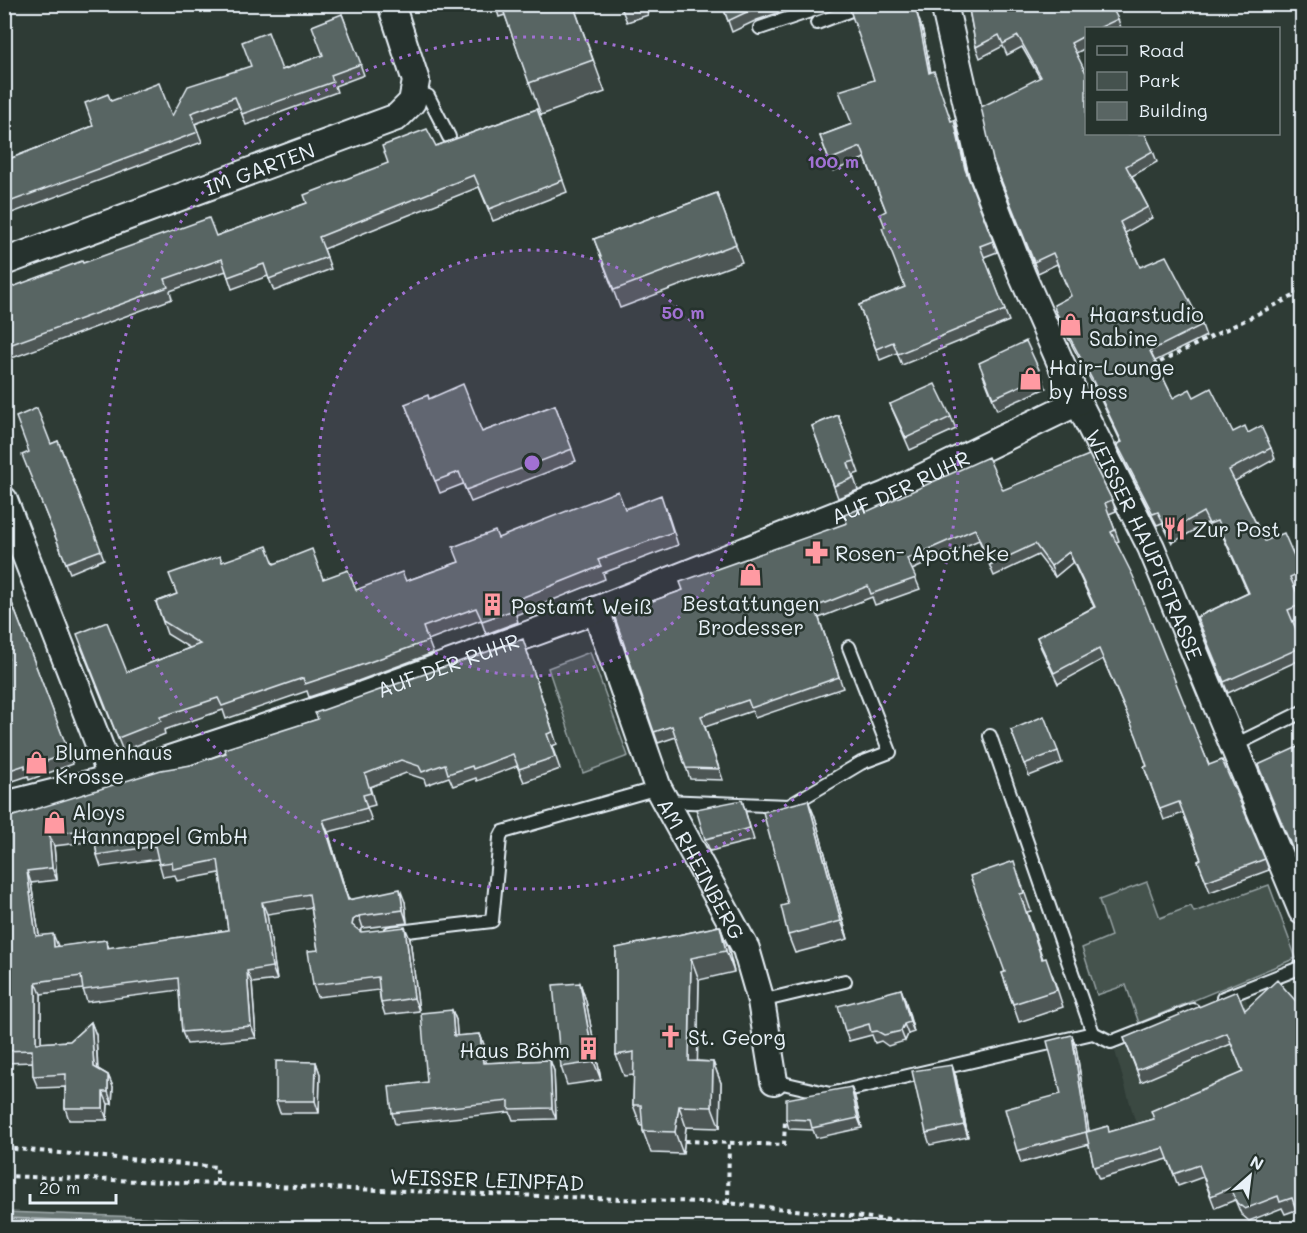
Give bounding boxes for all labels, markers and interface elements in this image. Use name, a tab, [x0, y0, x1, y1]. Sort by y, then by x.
legend	[1085, 27, 1280, 135]
text: Road	[1139, 38, 1184, 62]
text: Park	[1139, 68, 1180, 92]
text: Building	[1139, 98, 1207, 122]
street label: IM GARTEN	[200, 135, 318, 201]
text: 100 m	[807, 149, 859, 173]
text: 50 m	[662, 300, 704, 324]
place label: Haarstudio Sabine	[1089, 300, 1204, 351]
shop icon: Haarstudio Sabine	[1058, 312, 1084, 338]
place label: Hair-Lounge by Hoss	[1049, 353, 1175, 404]
shop icon: Hair-Lounge by Hoss	[1018, 365, 1044, 391]
street label: WEISSER HAUPTSTRASSE	[1080, 425, 1210, 664]
street label: AUF DER RUHR	[827, 443, 974, 529]
centre of rings	[522, 453, 542, 473]
restaurant icon: Zur Post	[1162, 515, 1188, 541]
place label: Zur Post	[1193, 515, 1281, 542]
pharmacy icon: Rosen- Apotheke	[804, 539, 830, 565]
place label: Rosen- Apotheke	[835, 539, 1010, 566]
shop icon: Bestattungen Brodesser	[738, 561, 764, 587]
place label: Bestattungen Brodesser	[683, 589, 819, 640]
building icon: Postamt Weiß	[480, 592, 506, 618]
place label: Postamt Weiß	[511, 592, 653, 619]
street label: AUF DER RUHR	[373, 626, 523, 702]
place label: Blumenhaus Krosse	[55, 738, 173, 789]
shop icon: Blumenhaus Krosse	[24, 750, 50, 776]
street label: AM RHEINBERG	[652, 793, 751, 944]
place label: Aloys Hannappel GmbH	[72, 798, 248, 849]
shop icon: Aloys Hannappel GmbH	[41, 810, 67, 836]
church icon: St. Georg	[657, 1023, 683, 1049]
place label: St. Georg	[688, 1023, 786, 1050]
place label: Haus Böhm	[459, 1036, 570, 1063]
building icon: Haus Böhm	[575, 1036, 601, 1062]
north arrow	[1220, 1146, 1280, 1206]
text: N	[1247, 1150, 1268, 1174]
street label: WEISSER LEINPFAD	[389, 1162, 585, 1196]
scale bar	[30, 1167, 116, 1205]
text: 20 m	[39, 1175, 80, 1199]

